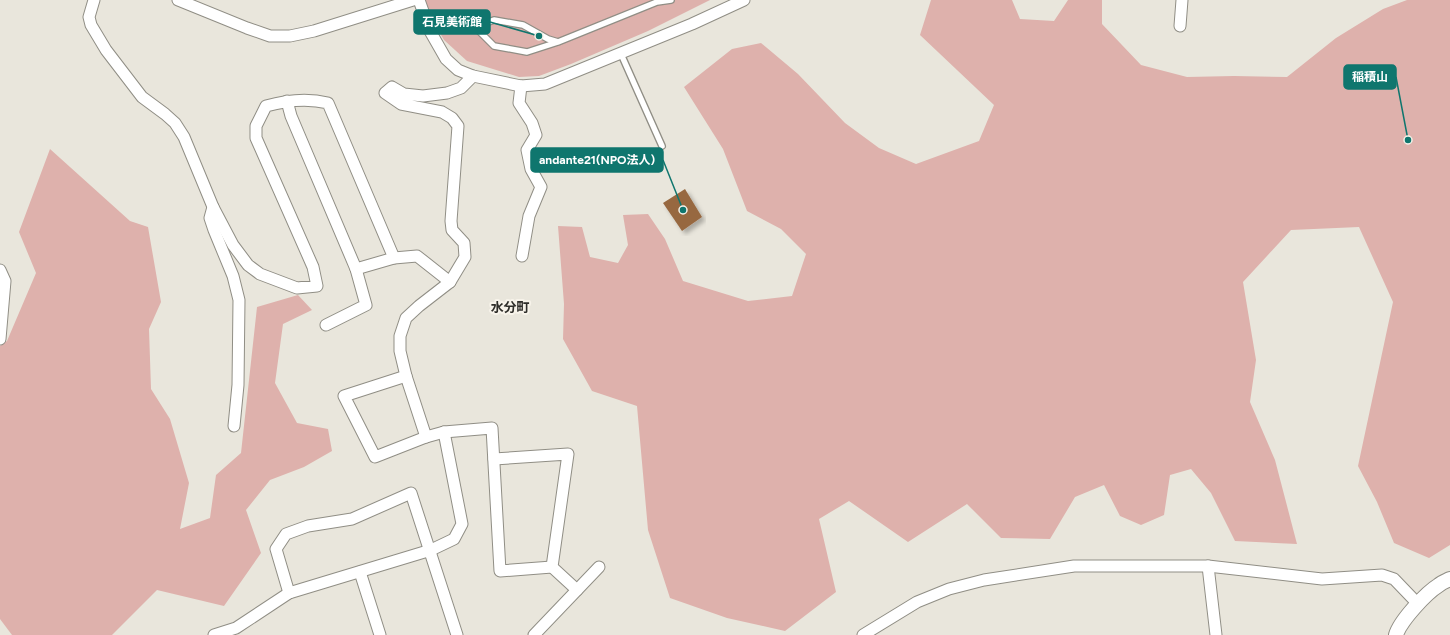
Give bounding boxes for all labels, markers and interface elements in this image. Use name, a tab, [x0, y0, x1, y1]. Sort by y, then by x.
callout: 石見美術館	[414, 10, 490, 34]
text: 石見美術館	[422, 15, 482, 29]
callout: 稲積山	[1344, 65, 1396, 89]
text: 稲積山	[1352, 70, 1388, 84]
callout: andante21(NPO法人)	[531, 148, 663, 172]
text: andante21(NPO法人)	[539, 153, 655, 167]
district label: 水分町	[490, 300, 530, 315]

